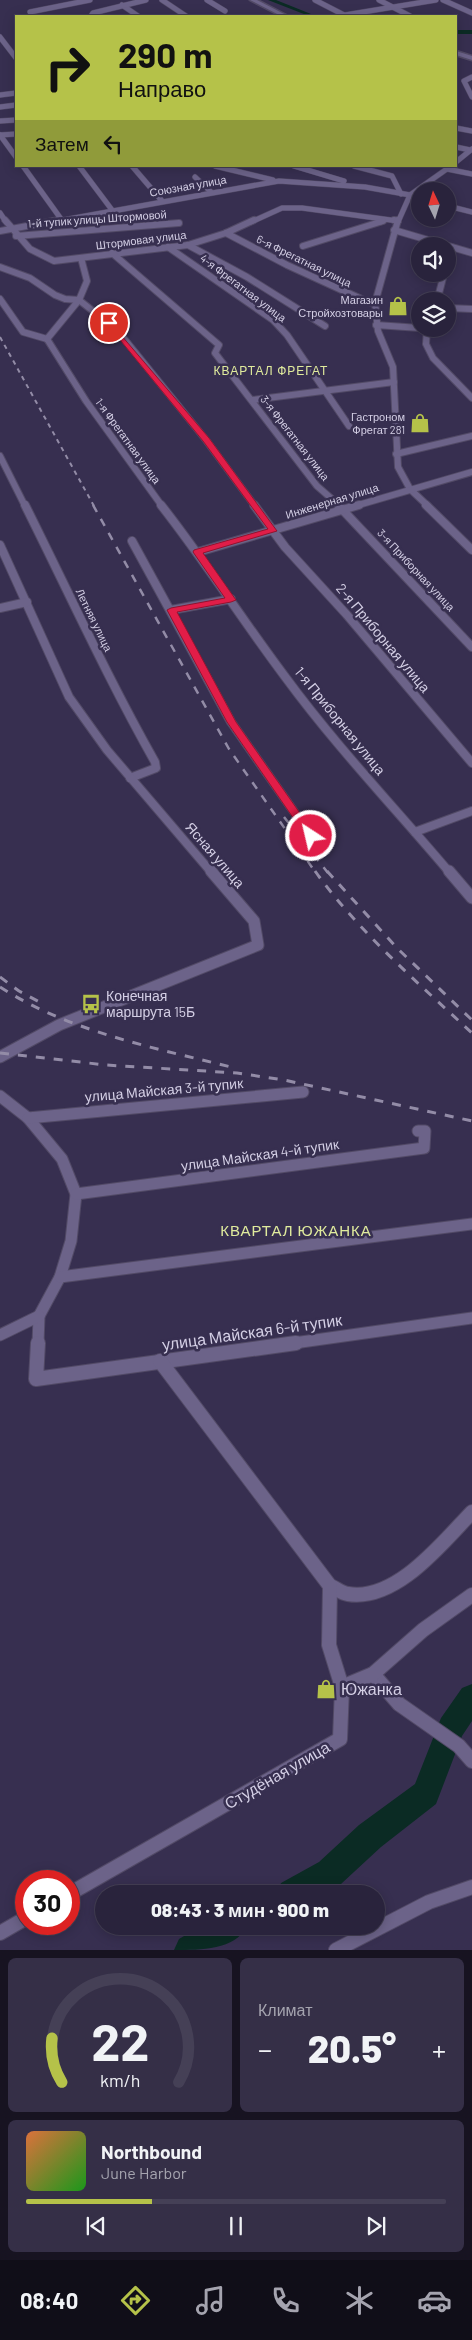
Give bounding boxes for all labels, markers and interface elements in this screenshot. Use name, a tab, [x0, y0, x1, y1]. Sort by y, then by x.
text: 290 m	[118, 33, 212, 75]
icon: right	[35, 35, 100, 100]
text: Направо	[118, 75, 206, 101]
icon: left	[99, 130, 127, 158]
text: Затем	[35, 132, 89, 155]
street label: Союзная улица	[148, 172, 228, 199]
north arrow	[411, 182, 456, 228]
map controls	[411, 182, 456, 337]
street label: 1-й тупик улицы Штормовой	[27, 207, 167, 230]
street label: Штормовая улица	[95, 227, 188, 252]
street label: 6-я Фрегатная улица	[255, 232, 355, 290]
button: sound	[411, 237, 456, 282]
street label: 4-я Фрегатная улица	[198, 251, 290, 325]
button: layers	[411, 292, 456, 337]
place label: Магазин Стройхозтовары	[298, 293, 383, 319]
shop icon: Магазин Стройхозтовары	[387, 295, 409, 317]
pin	[88, 302, 130, 344]
icon: arrive	[95, 309, 123, 337]
district label: КВАРТАЛ ФРЕГАТ	[214, 363, 328, 377]
street label: 3-я Фрегатная улица	[258, 393, 333, 483]
street label: 1-я Фрегатная улица	[93, 396, 164, 487]
place label: Гастроном Фрегат 281	[351, 410, 405, 436]
shop icon: Гастроном Фрегат 281	[409, 412, 431, 434]
street label: Инженерная улица	[284, 480, 381, 521]
street label: 3-я Приборная улица	[375, 526, 458, 614]
street label: 2-я Приборная улица	[333, 580, 434, 696]
street label: Летняя улица	[74, 586, 116, 654]
street label: 1-я Приборная улица	[291, 663, 389, 778]
position arrow	[284, 809, 336, 861]
street label: Ясная улица	[182, 818, 249, 891]
place label: Конечная маршрута 15Б	[106, 987, 195, 1020]
bus stop icon: Конечная маршрута 15Б	[80, 993, 102, 1015]
street label: улица Майская 3-й тупик	[84, 1074, 245, 1105]
street label: улица Майская 4-й тупик	[180, 1135, 341, 1174]
district label: КВАРТАЛ ЮЖАНКА	[220, 1221, 372, 1239]
street label: улица Майская 6-й тупик	[161, 1309, 344, 1354]
shop icon: Южанка	[315, 1678, 337, 1700]
place label: Южанка	[341, 1679, 402, 1698]
street label: Студёная улица	[221, 1737, 333, 1812]
speed limit sign: 30	[15, 1870, 80, 1935]
text: 08:43 · 3 мин · 900 m	[151, 1898, 329, 1921]
text: Климат	[258, 2000, 312, 2019]
text: 22	[91, 2009, 149, 2071]
text: 20.5°	[308, 2025, 396, 2071]
text: −	[258, 2032, 272, 2066]
text: +	[432, 2032, 446, 2066]
text: km/h	[100, 2069, 140, 2091]
text: Northbound	[101, 2140, 202, 2163]
text: June Harbor	[101, 2163, 187, 2182]
icon: previous	[82, 2212, 110, 2240]
icon: pause	[222, 2212, 250, 2240]
icon: next	[362, 2212, 390, 2240]
icon: directions	[118, 2283, 153, 2318]
icon: music	[193, 2283, 228, 2318]
icon: phone	[268, 2283, 303, 2318]
icon: climate	[342, 2283, 377, 2318]
icon: car	[417, 2283, 452, 2318]
text: 08:40	[20, 2287, 78, 2313]

